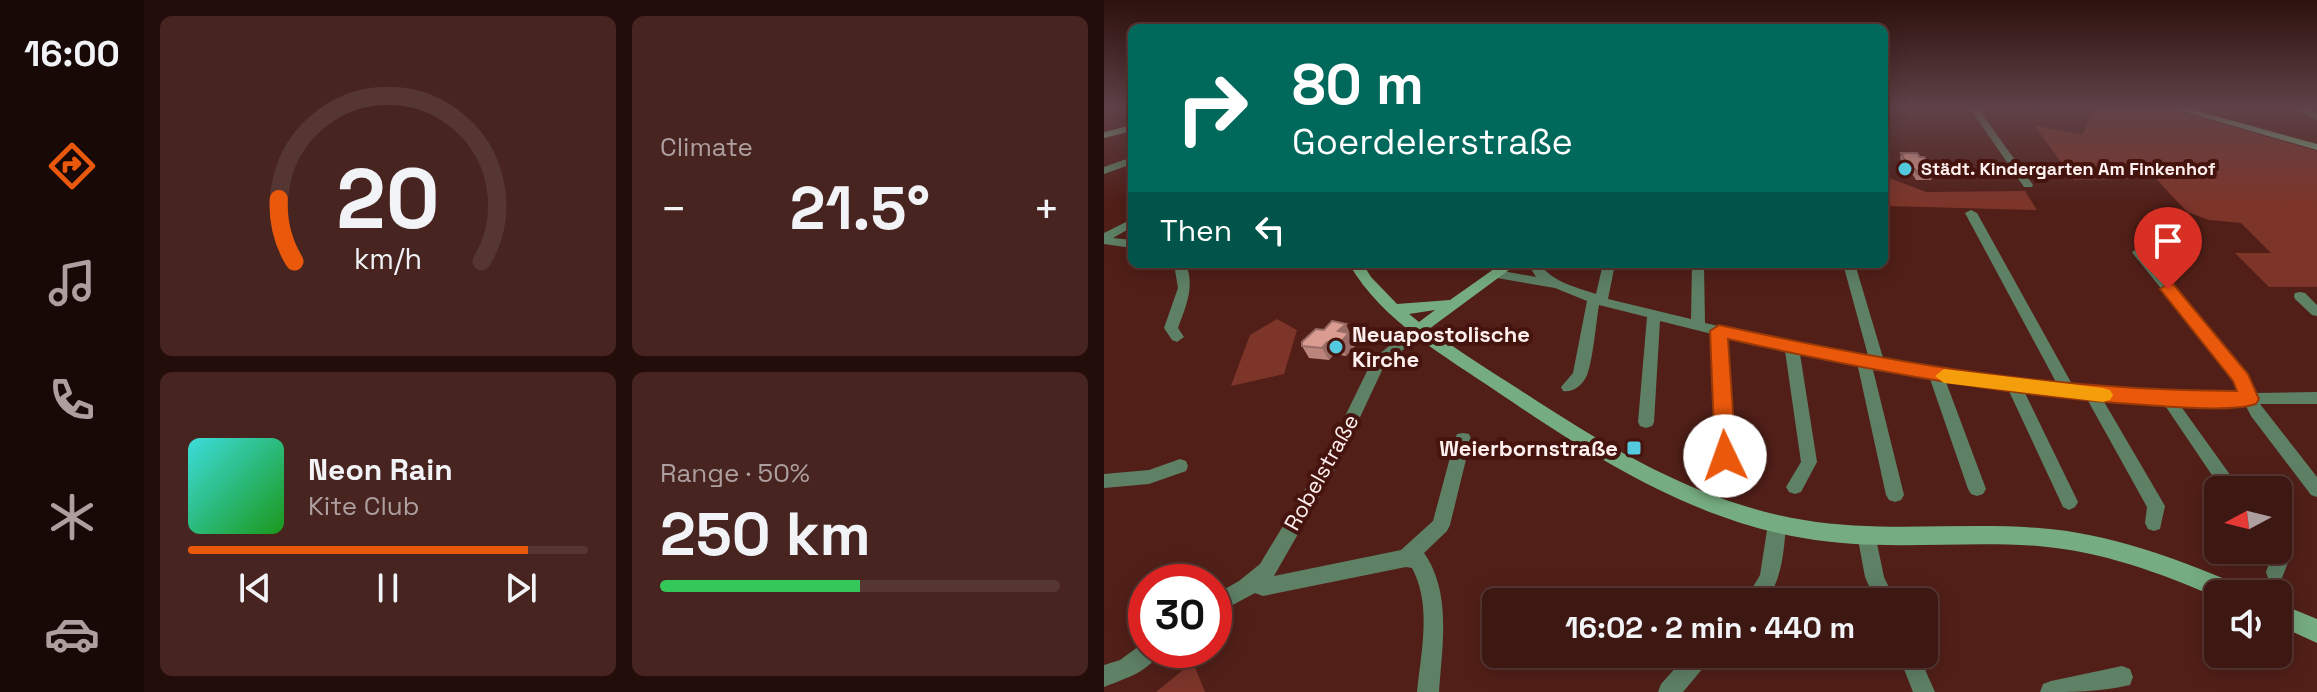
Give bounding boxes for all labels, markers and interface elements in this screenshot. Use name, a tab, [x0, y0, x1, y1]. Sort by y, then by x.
text: 16:00	[24, 31, 120, 77]
text: 80 m	[1292, 49, 1424, 120]
icon: right	[1160, 56, 1264, 160]
text: Goerdelerstraße	[1292, 119, 1573, 165]
text: Climate	[660, 130, 753, 164]
icon: directions	[44, 138, 100, 194]
text: 20	[336, 146, 440, 252]
place label: Städt. Kindergarten Am Finkenhof	[1921, 157, 2216, 180]
marker: Städt. Kindergarten Am Finkenhof	[1896, 160, 1914, 178]
text: 21.5°	[790, 170, 930, 247]
text: −	[660, 181, 687, 237]
text: +	[1033, 181, 1060, 237]
pin	[2134, 207, 2202, 289]
icon: left	[1248, 208, 1292, 252]
text: Then	[1160, 211, 1232, 250]
icon: arrive	[2146, 219, 2190, 263]
text: km/h	[354, 241, 422, 277]
icon: music	[44, 255, 100, 311]
place label: Neuapostolische Kirche	[1352, 320, 1530, 373]
marker: Neuapostolische Kirche	[1327, 338, 1345, 356]
icon: phone	[44, 372, 100, 428]
street label: Robelstraße	[1278, 409, 1364, 535]
position arrow	[1683, 414, 1767, 498]
place label: Weierbornstraße	[1439, 434, 1618, 462]
marker: Weierbornstraße	[1625, 439, 1643, 457]
text: Neon Rain	[308, 450, 453, 489]
text: Range · 50%	[660, 456, 810, 490]
north arrow	[2204, 476, 2292, 564]
map controls	[2204, 476, 2292, 668]
icon: climate	[44, 489, 100, 545]
text: Kite Club	[308, 489, 420, 523]
text: 250 km	[660, 496, 871, 573]
speed limit sign: 30	[1128, 564, 1232, 668]
icon: previous	[233, 566, 277, 610]
icon: pause	[366, 566, 410, 610]
icon: next	[499, 566, 543, 610]
button: sound	[2204, 580, 2292, 668]
icon: car	[44, 606, 100, 662]
text: 16:02 · 2 min · 440 m	[1565, 608, 1855, 647]

